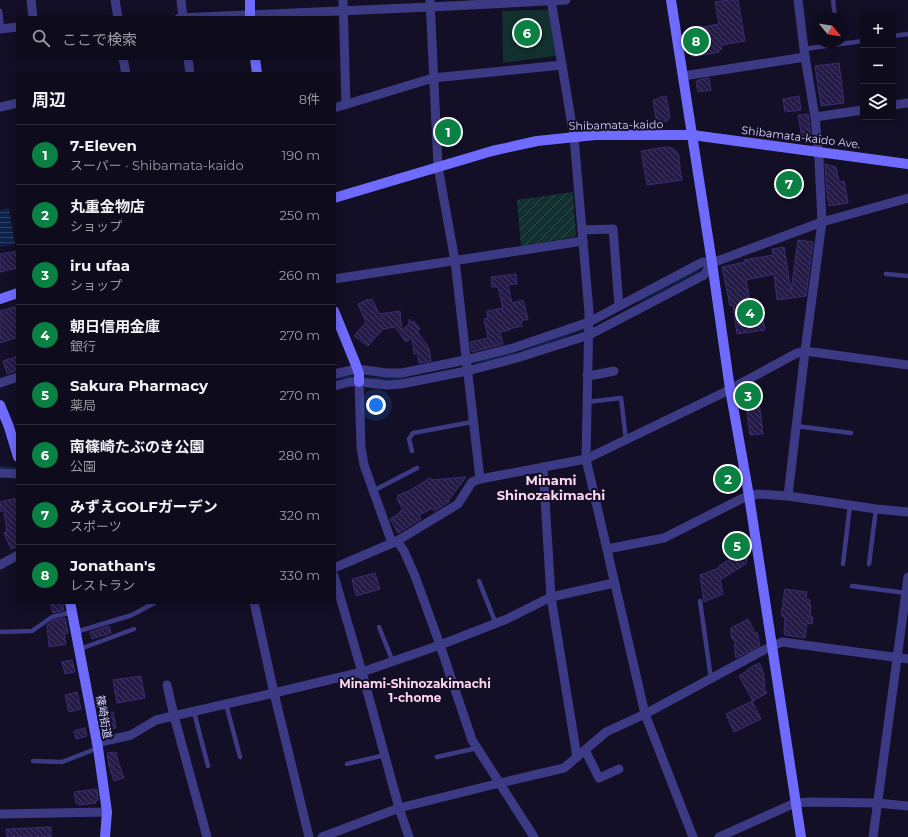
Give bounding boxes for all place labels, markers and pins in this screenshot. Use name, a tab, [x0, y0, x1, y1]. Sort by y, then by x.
pin: 6	[514, 18, 540, 48]
pin: 8	[683, 26, 709, 56]
pin: 1	[435, 117, 461, 147]
pin: 7	[776, 169, 802, 199]
pin: 4	[737, 298, 763, 328]
pin: 3	[735, 381, 761, 411]
pin: 2	[715, 464, 741, 494]
pin: 5	[724, 531, 750, 561]

